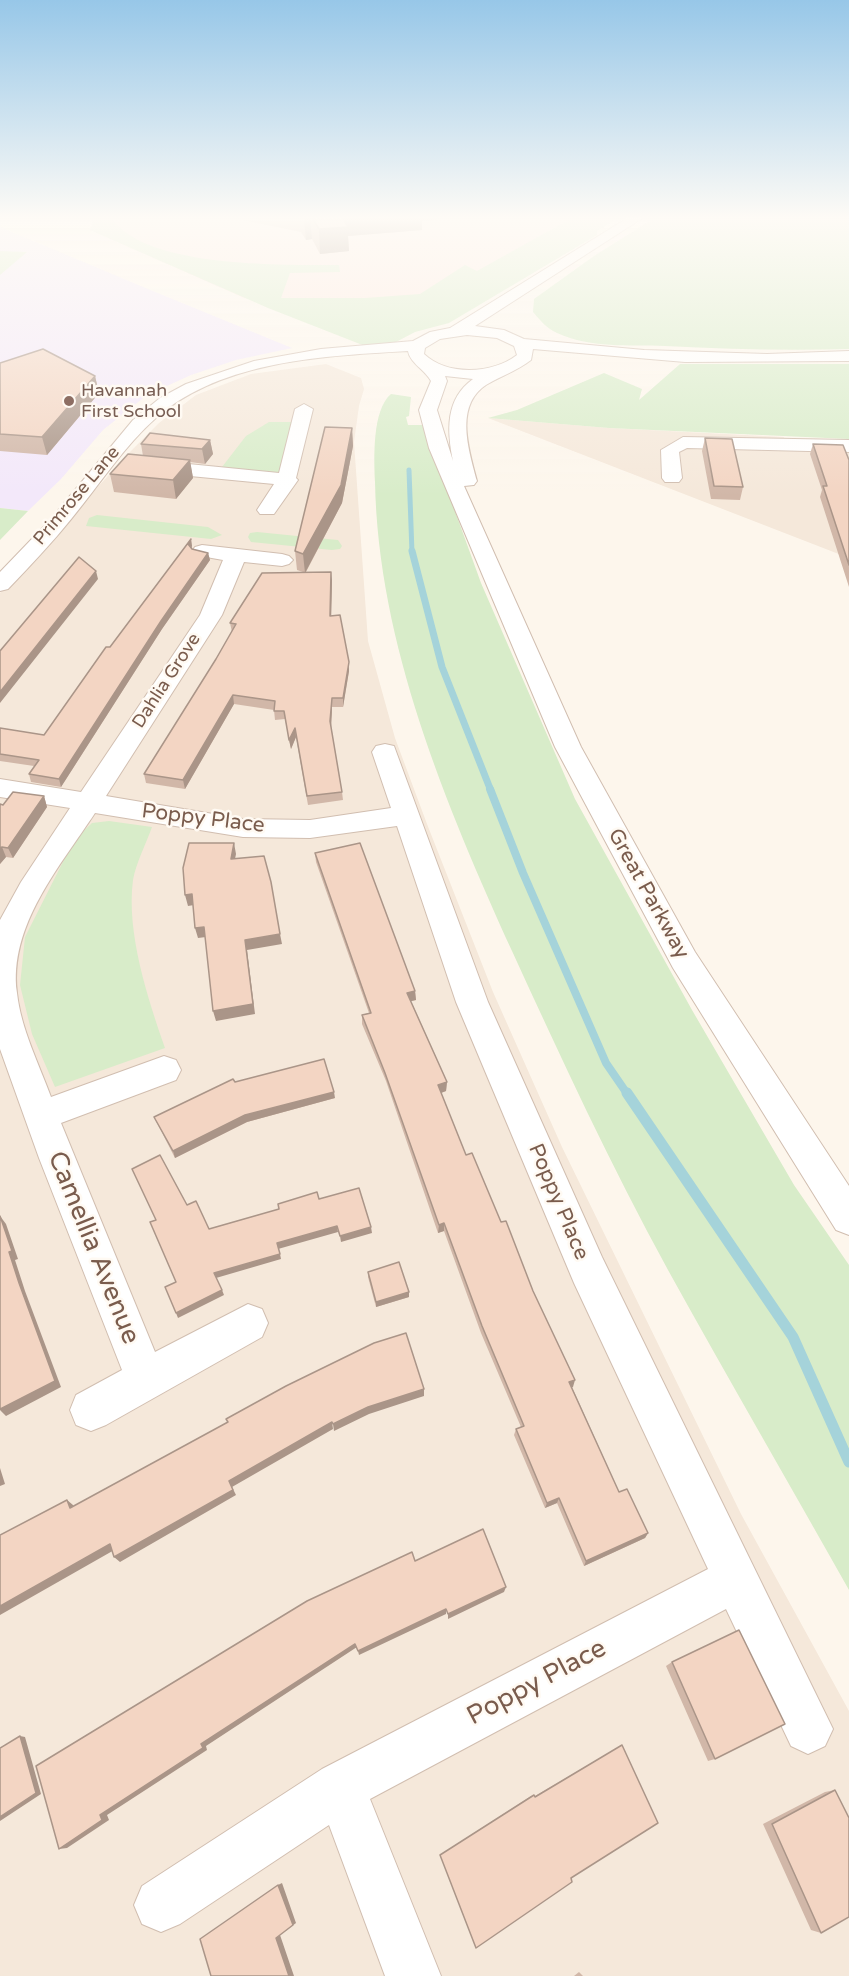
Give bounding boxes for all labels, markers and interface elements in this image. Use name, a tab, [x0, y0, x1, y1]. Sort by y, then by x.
place label: Havannah First School	[81, 380, 181, 422]
marker: Havannah First School	[62, 394, 76, 408]
street label: Primrose Lane	[29, 442, 125, 550]
street label: Dahlia Grove	[128, 629, 206, 733]
street label: Poppy Place	[140, 799, 266, 839]
street label: Great Parkway	[602, 825, 694, 963]
street label: Poppy Place	[522, 1140, 594, 1264]
street label: Camellia Avenue	[40, 1147, 146, 1349]
street label: Poppy Place	[462, 1633, 612, 1733]

